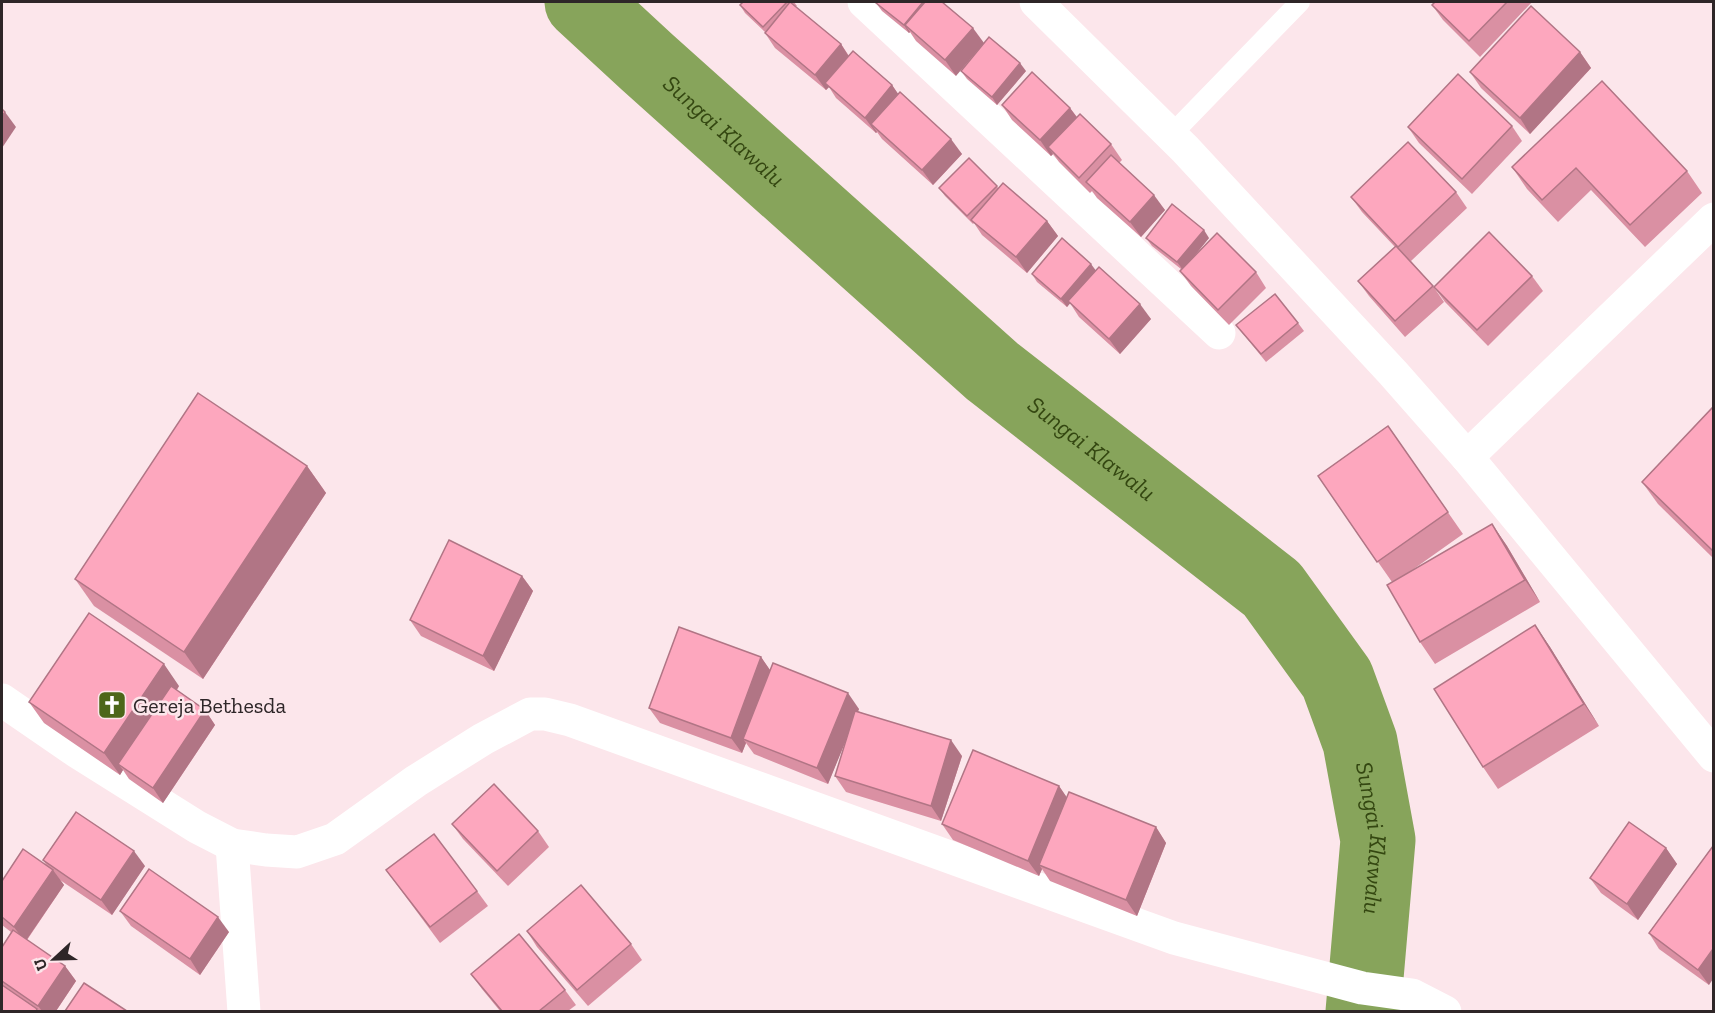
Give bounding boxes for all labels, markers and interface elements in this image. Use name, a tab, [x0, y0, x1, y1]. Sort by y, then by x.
water label: Sungai Klawalu	[657, 69, 791, 193]
water label: Sungai Klawalu	[1022, 390, 1162, 507]
church icon: Gereja Bethesda	[96, 689, 128, 721]
place label: Gereja Bethesda	[133, 692, 286, 719]
water label: Sungai Klawalu	[1350, 759, 1393, 916]
north arrow	[24, 929, 84, 989]
text: U	[29, 955, 52, 973]

